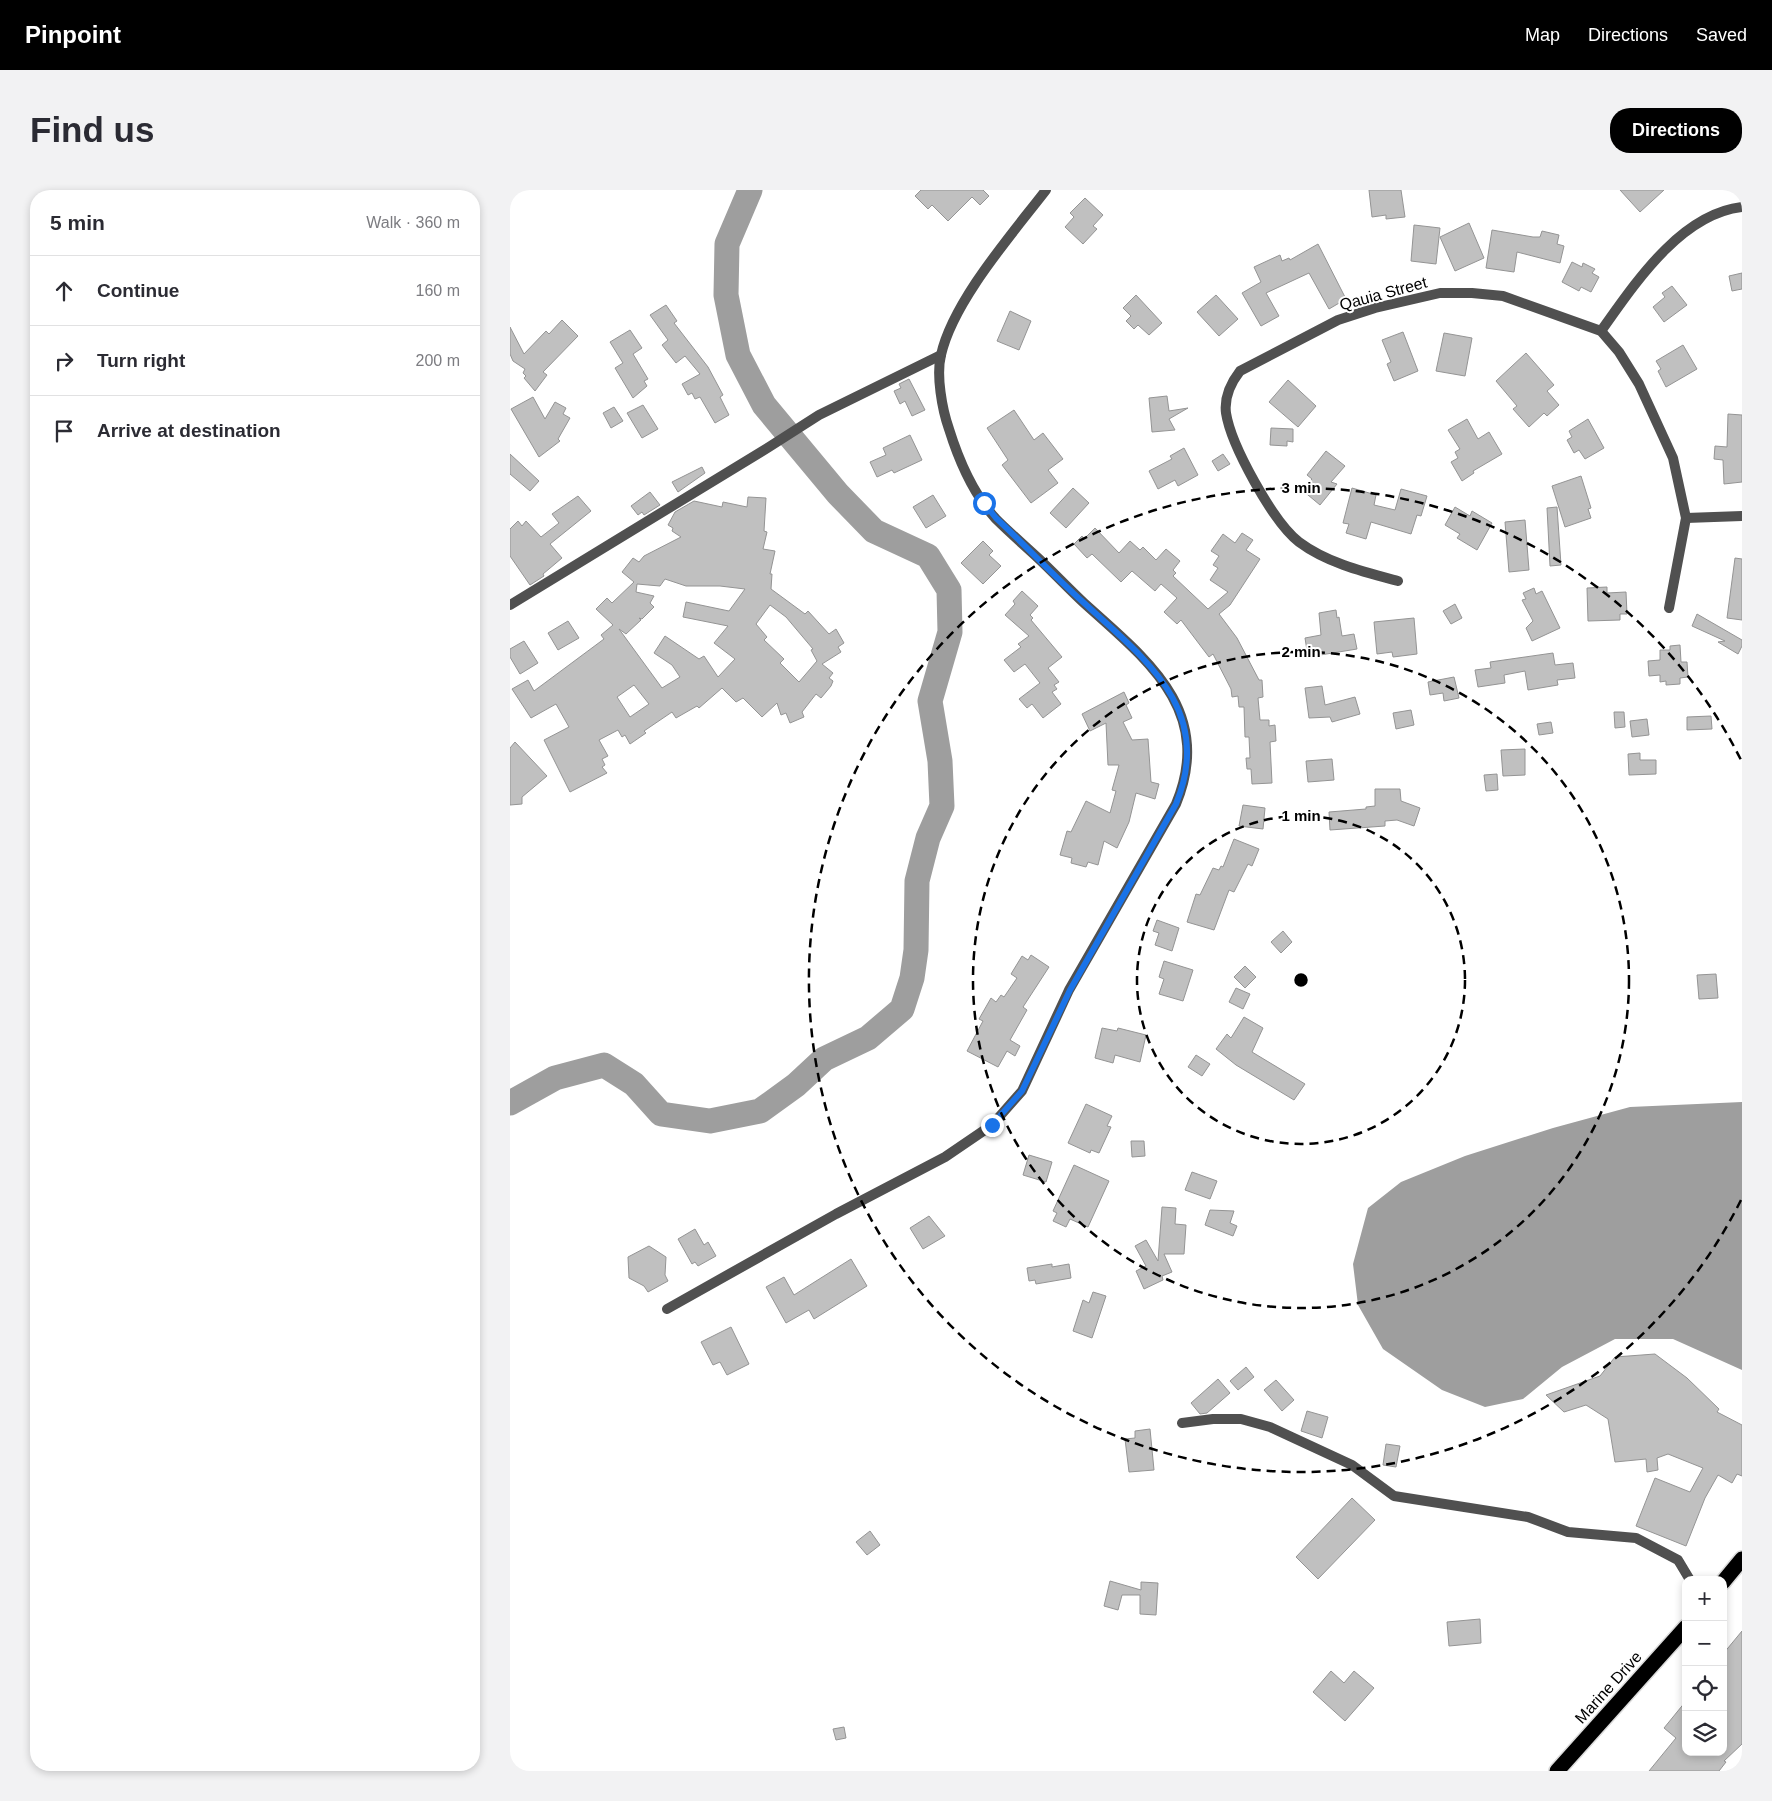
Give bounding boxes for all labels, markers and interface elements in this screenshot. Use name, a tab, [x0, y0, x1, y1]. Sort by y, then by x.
text: Pinpoint	[25, 21, 121, 48]
text: Map	[1525, 25, 1560, 45]
text: Directions	[1588, 25, 1668, 45]
text: Saved	[1696, 25, 1747, 45]
button: Directions	[1610, 108, 1742, 153]
text: Find us	[30, 110, 154, 149]
text: 5 min	[50, 211, 105, 234]
text: Walk · 360 m	[366, 214, 460, 231]
street label: Qauia Street	[1338, 274, 1429, 313]
icon: ahead	[50, 277, 78, 305]
text: Continue	[97, 280, 179, 301]
text: 160 m	[416, 282, 460, 299]
icon: right	[50, 347, 78, 375]
text: Turn right	[97, 350, 185, 371]
text: 200 m	[416, 352, 460, 369]
icon: arrive	[50, 417, 78, 445]
text: Arrive at destination	[97, 420, 281, 441]
text: 3 min	[1281, 479, 1321, 496]
route start	[973, 492, 996, 515]
text: 2 min	[1281, 643, 1321, 660]
text: 1 min	[1281, 807, 1321, 824]
centre of rings	[1292, 971, 1310, 989]
route end	[981, 1114, 1004, 1137]
map controls	[1682, 1576, 1727, 1756]
button: +	[1682, 1576, 1727, 1621]
button: −	[1682, 1621, 1727, 1666]
street label: Marine Drive	[1572, 1648, 1645, 1727]
button: locate	[1682, 1666, 1727, 1711]
button: layers	[1682, 1711, 1727, 1756]

